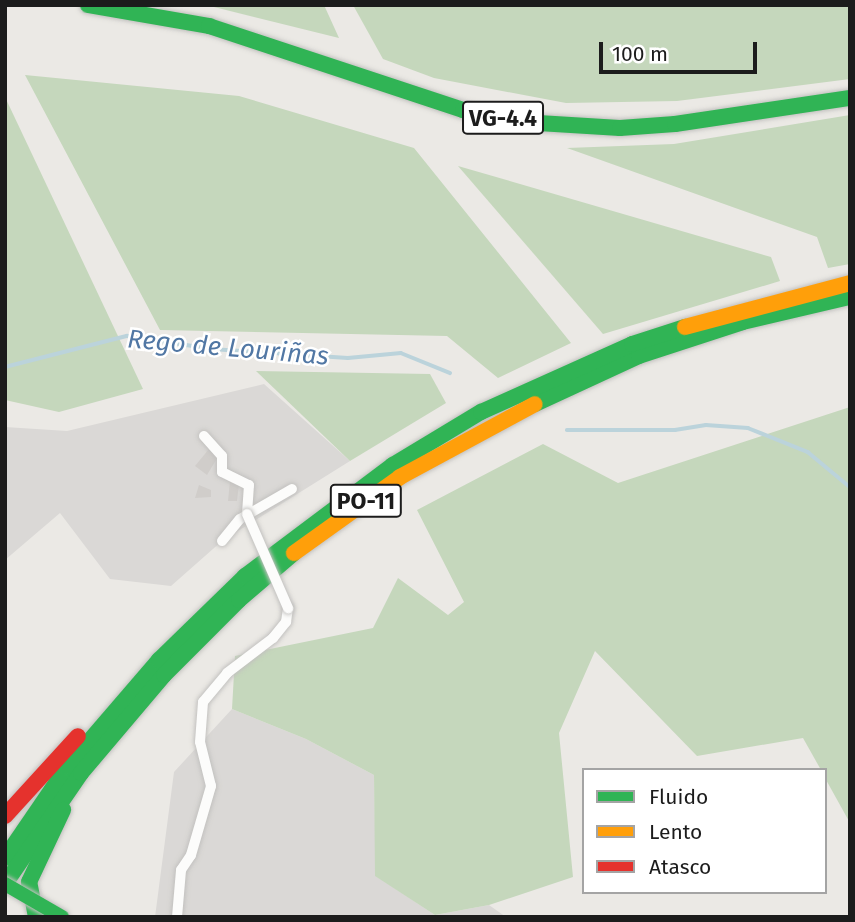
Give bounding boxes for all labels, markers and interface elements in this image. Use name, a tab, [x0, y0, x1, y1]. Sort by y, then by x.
scale bar	[603, 28, 760, 72]
text: 100 m	[612, 41, 668, 67]
road number: VG-4.4	[461, 99, 545, 138]
water label: Rego de Louriñas	[126, 324, 330, 372]
road number: PO-11	[329, 481, 403, 520]
legend	[582, 768, 827, 894]
text: Fluido	[649, 784, 708, 810]
text: Lento	[649, 819, 702, 845]
text: Atasco	[649, 854, 711, 880]

